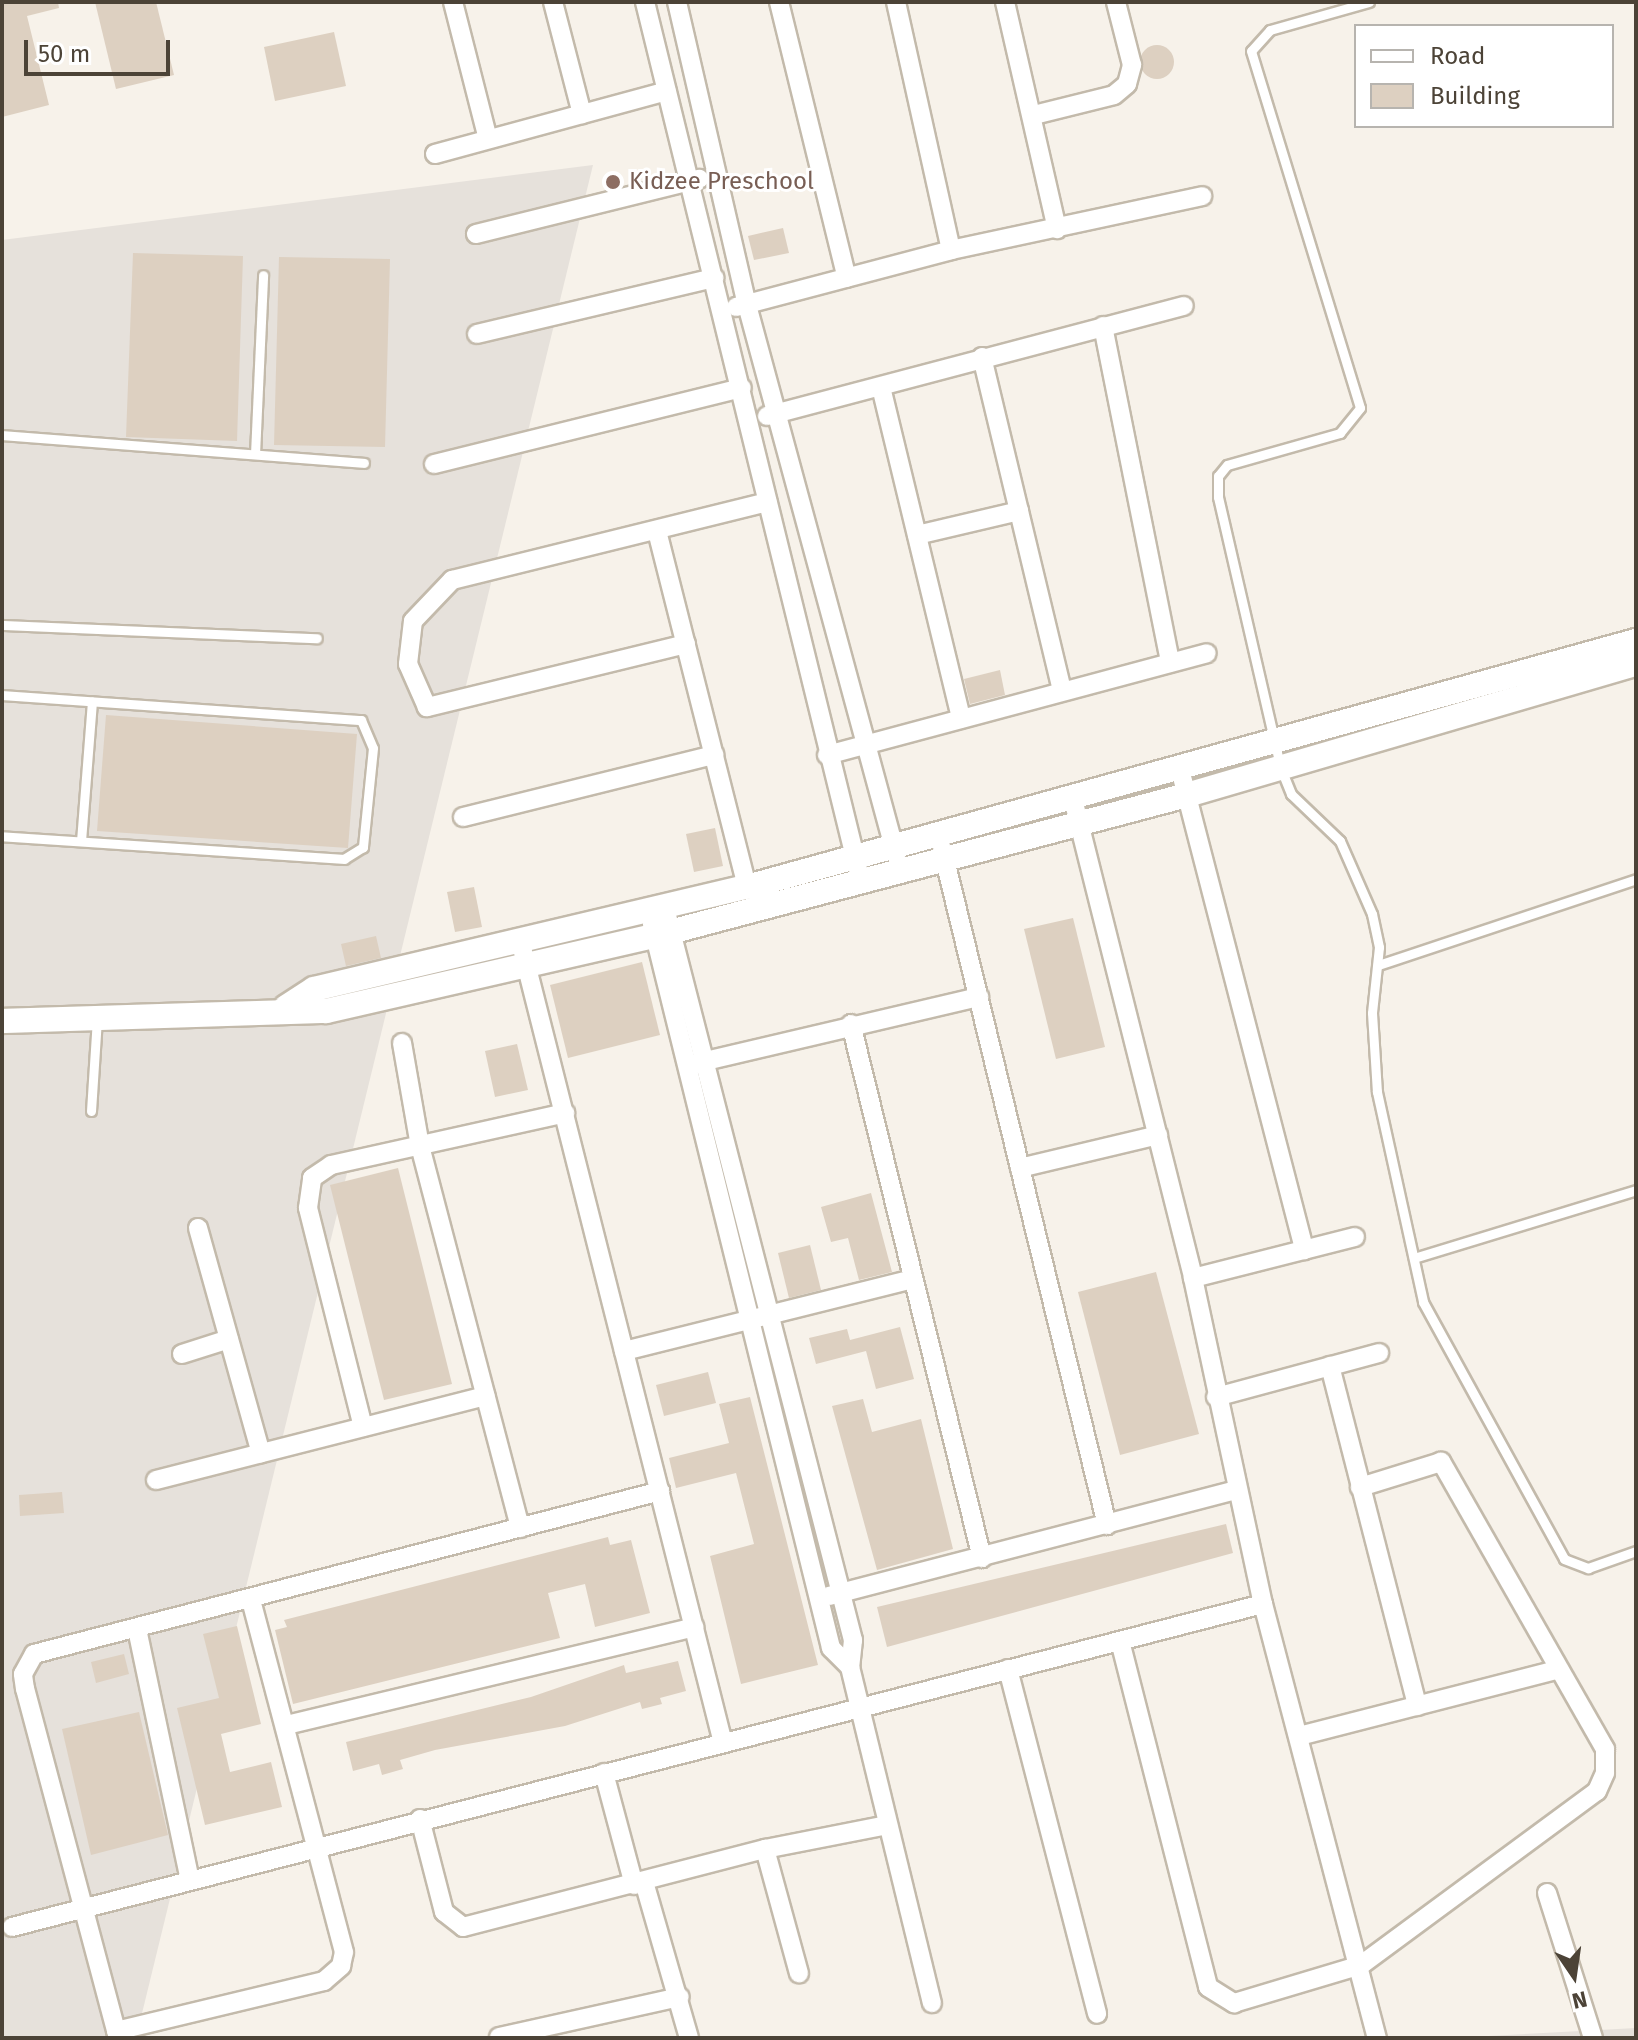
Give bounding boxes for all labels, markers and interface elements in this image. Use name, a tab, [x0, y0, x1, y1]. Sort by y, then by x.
scale bar	[28, 24, 174, 74]
legend	[1354, 24, 1614, 128]
text: 50 m	[38, 40, 90, 68]
text: Road	[1430, 42, 1485, 70]
text: Building	[1430, 82, 1520, 110]
place label: Kidzee Preschool	[629, 168, 814, 196]
marker: Kidzee Preschool	[604, 173, 622, 191]
north arrow	[1534, 1936, 1614, 2016]
text: N	[1569, 1985, 1590, 2015]

